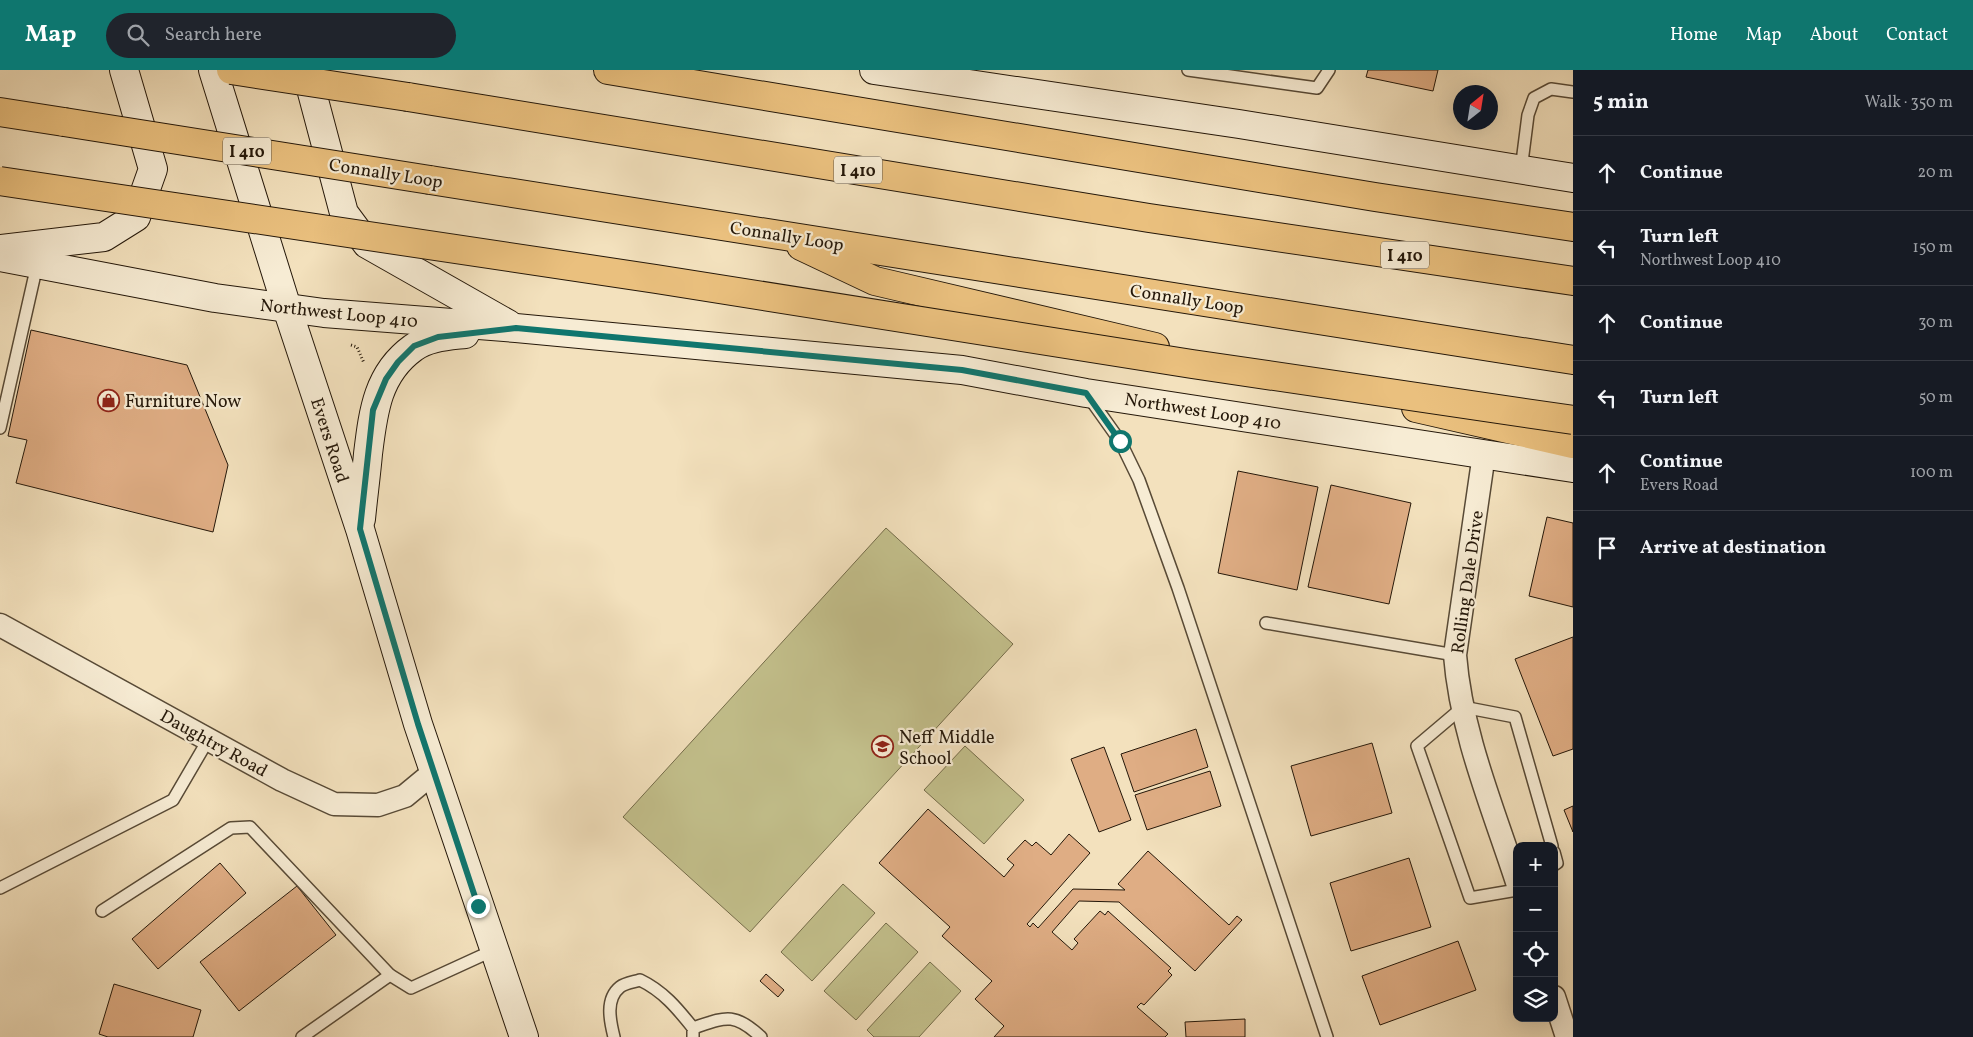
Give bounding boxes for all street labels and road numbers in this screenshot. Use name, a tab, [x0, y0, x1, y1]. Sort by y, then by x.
road number: I 410	[223, 138, 271, 164]
street label: Connally Loop	[327, 153, 444, 196]
road number: I 410	[834, 156, 882, 184]
street label: Connally Loop	[728, 216, 845, 259]
road number: I 410	[1381, 242, 1429, 268]
street label: Connally Loop	[1128, 279, 1245, 322]
street label: Northwest Loop 410	[259, 294, 419, 335]
street label: Northwest Loop 410	[1123, 388, 1283, 437]
street label: Evers Road	[303, 395, 354, 486]
street label: Rolling Dale Drive	[1446, 509, 1491, 656]
street label: Daughtry Road	[155, 704, 272, 784]

